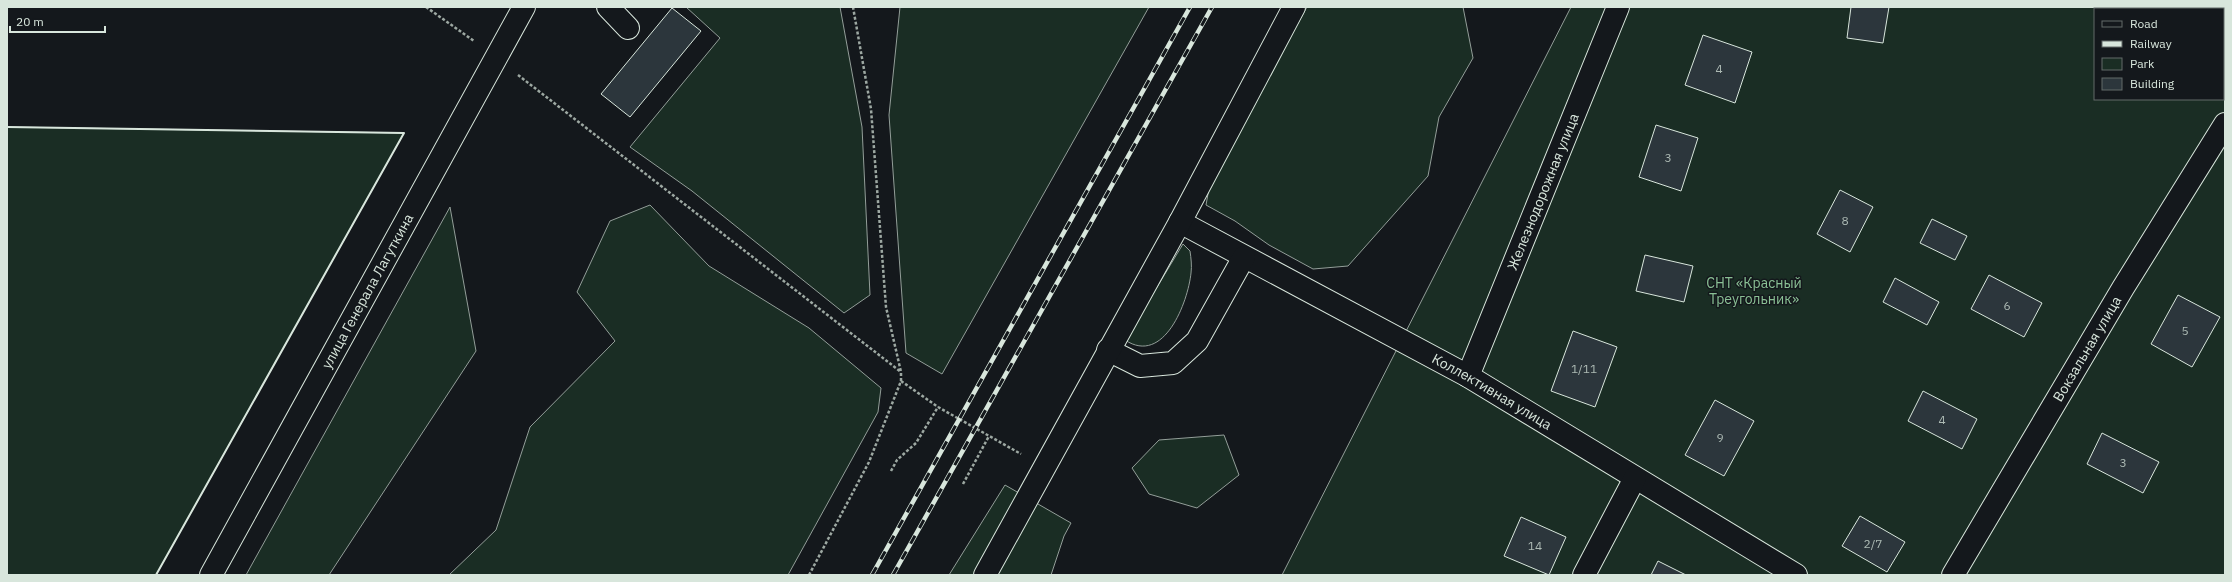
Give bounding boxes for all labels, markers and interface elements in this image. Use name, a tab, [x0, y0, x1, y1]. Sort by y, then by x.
scale bar	[10, 8, 105, 34]
legend	[2094, 8, 2224, 100]
text: 20 m	[16, 14, 44, 29]
text: Road	[2130, 16, 2158, 31]
text: Railway	[2130, 36, 2172, 51]
text: Park	[2130, 56, 2155, 71]
house number: 4	[1715, 61, 1723, 76]
text: Building	[2130, 76, 2175, 91]
street label: Железнодорожная улица	[1503, 110, 1583, 273]
house number: 3	[1664, 150, 1672, 165]
street label: улица Генерала Лагуткина	[317, 210, 418, 372]
house number: 8	[1841, 213, 1849, 228]
park label: СНТ «Красный Треугольник»	[1706, 274, 1802, 308]
street label: Вокзальная улица	[2049, 292, 2126, 405]
house number: 6	[2003, 298, 2011, 313]
house number: 5	[2181, 323, 2189, 338]
street label: Коллективная улица	[1429, 349, 1556, 434]
house number: 1/11	[1571, 361, 1597, 376]
house number: 4	[1938, 412, 1946, 427]
house number: 9	[1716, 430, 1724, 445]
house number: 3	[2119, 455, 2127, 470]
house number: 2/7	[1864, 536, 1883, 551]
house number: 14	[1528, 538, 1542, 553]

